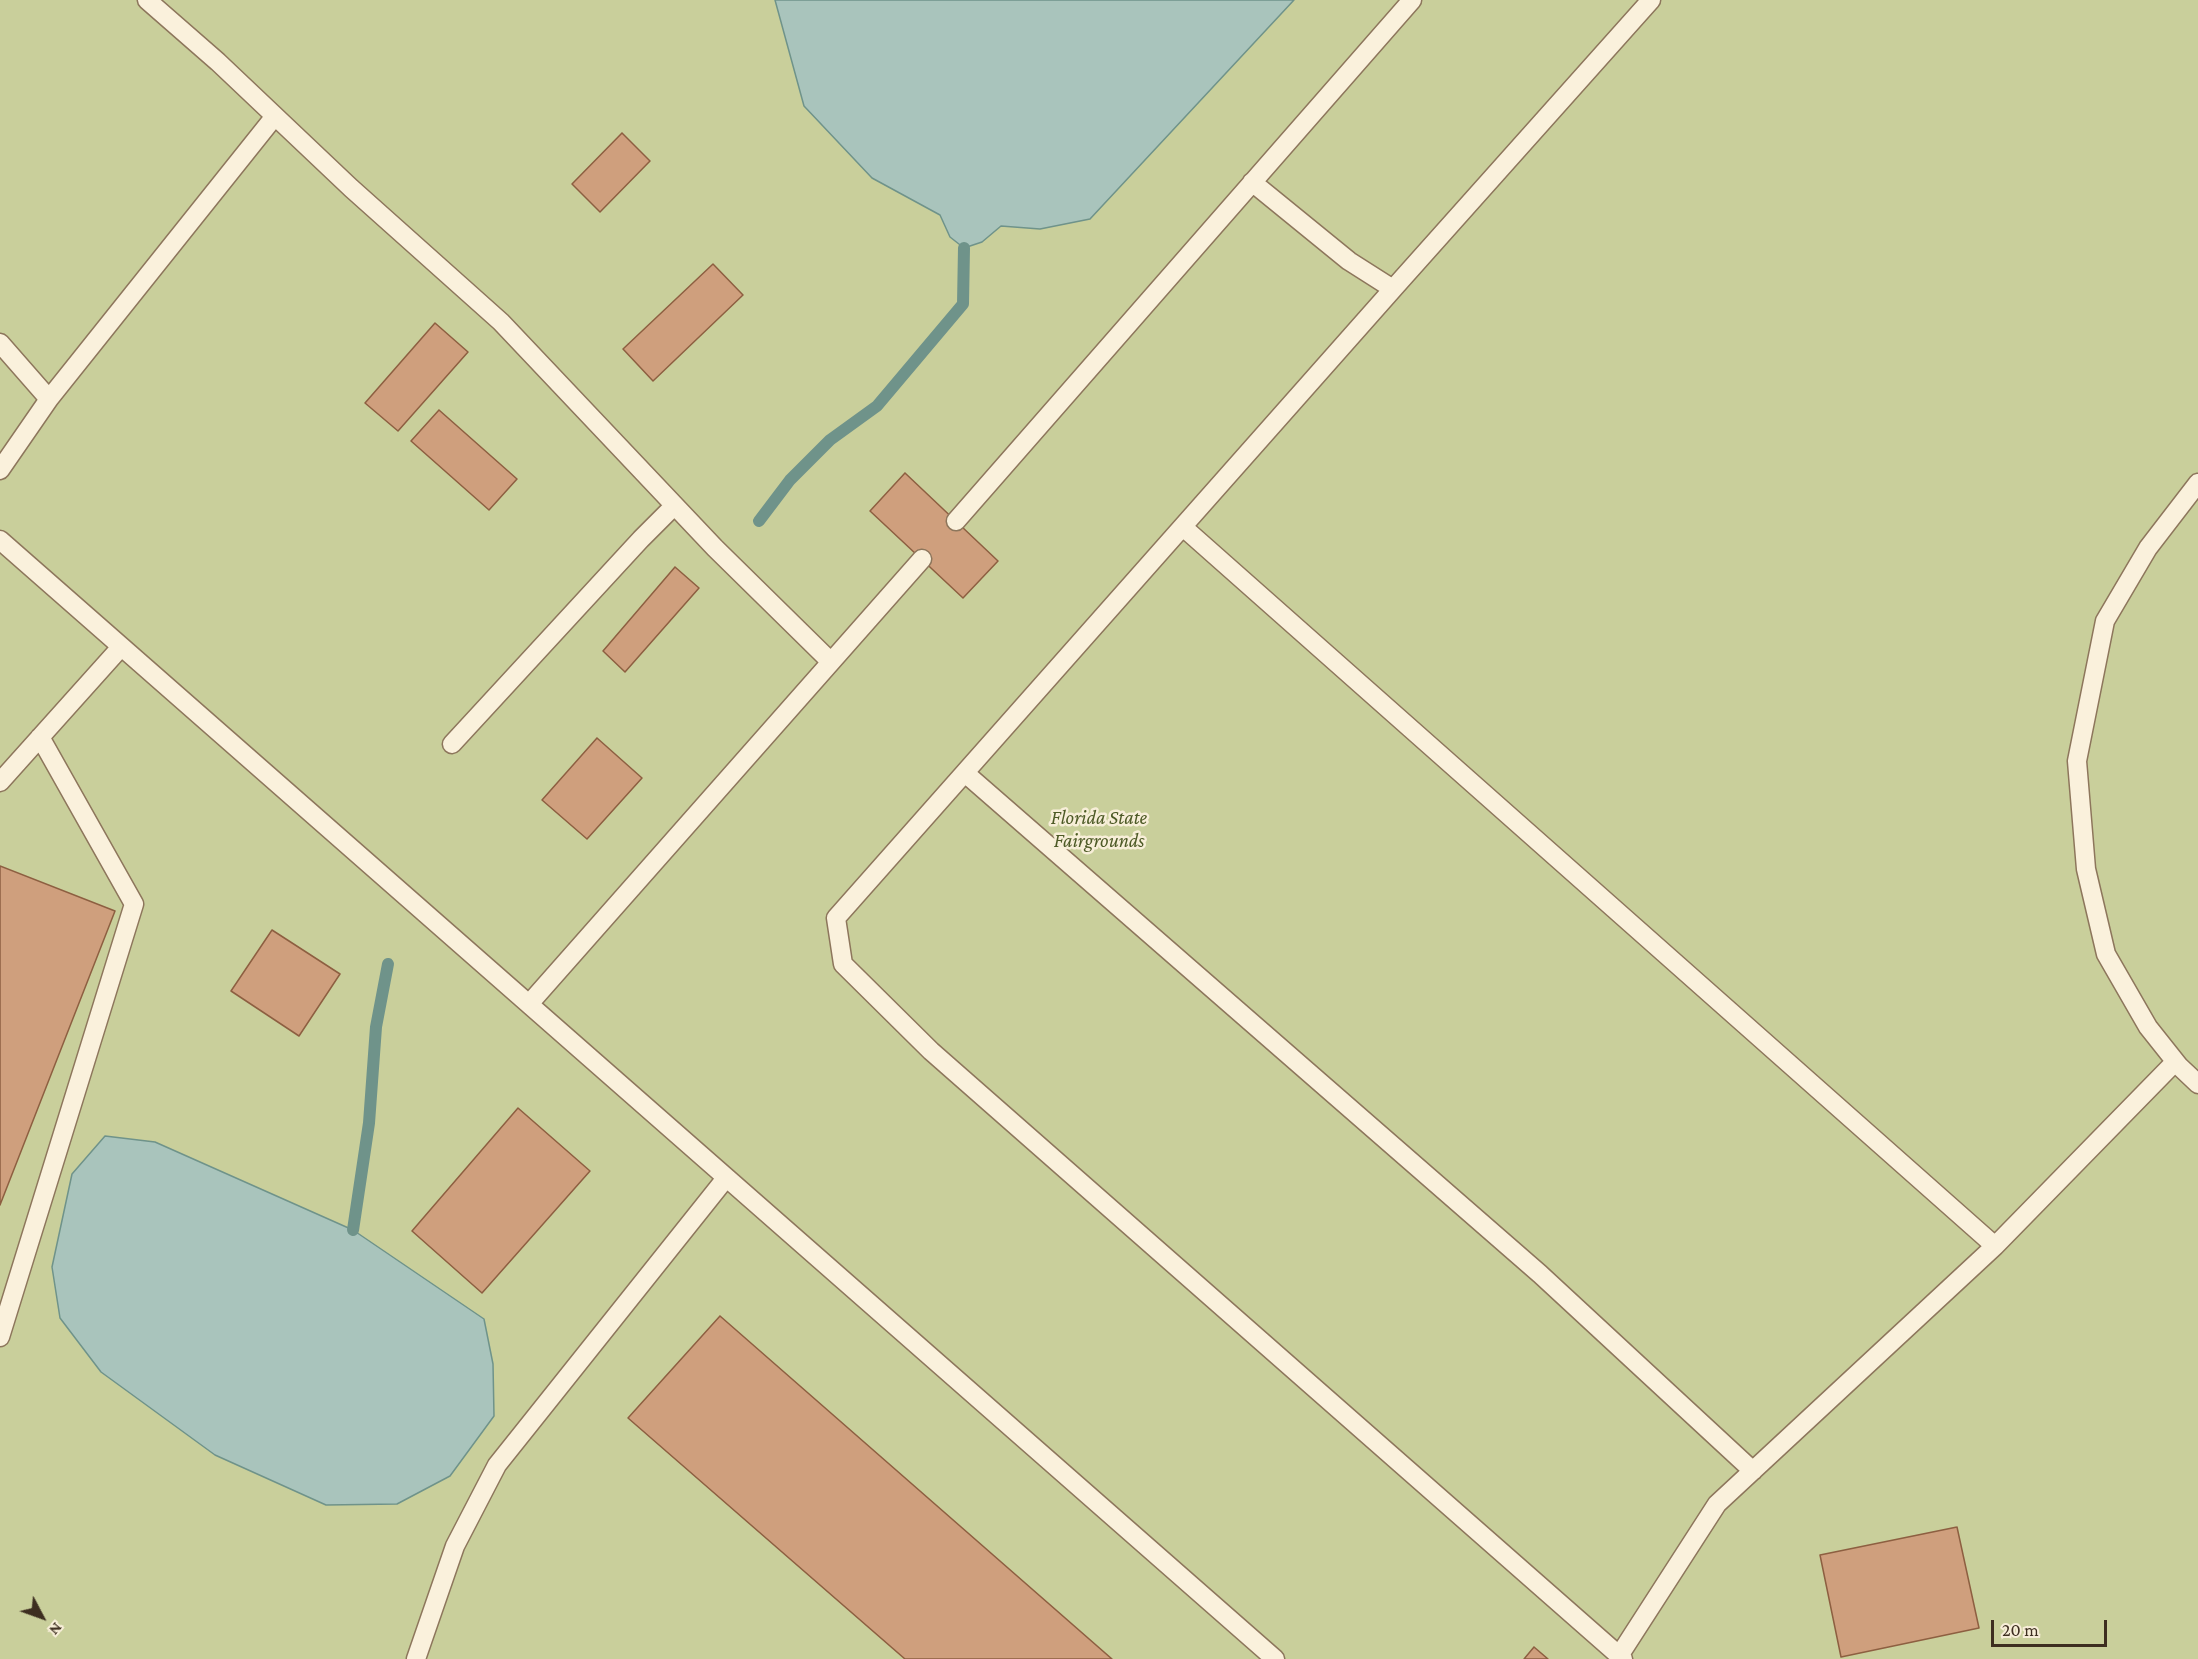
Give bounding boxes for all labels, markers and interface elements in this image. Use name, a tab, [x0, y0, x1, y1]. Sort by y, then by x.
park label: Florida State Fairgrounds	[1051, 806, 1147, 853]
north arrow	[12, 1587, 72, 1647]
scale bar	[1994, 1608, 2110, 1646]
text: N	[46, 1619, 66, 1639]
text: 20 m	[2002, 1620, 2039, 1640]

